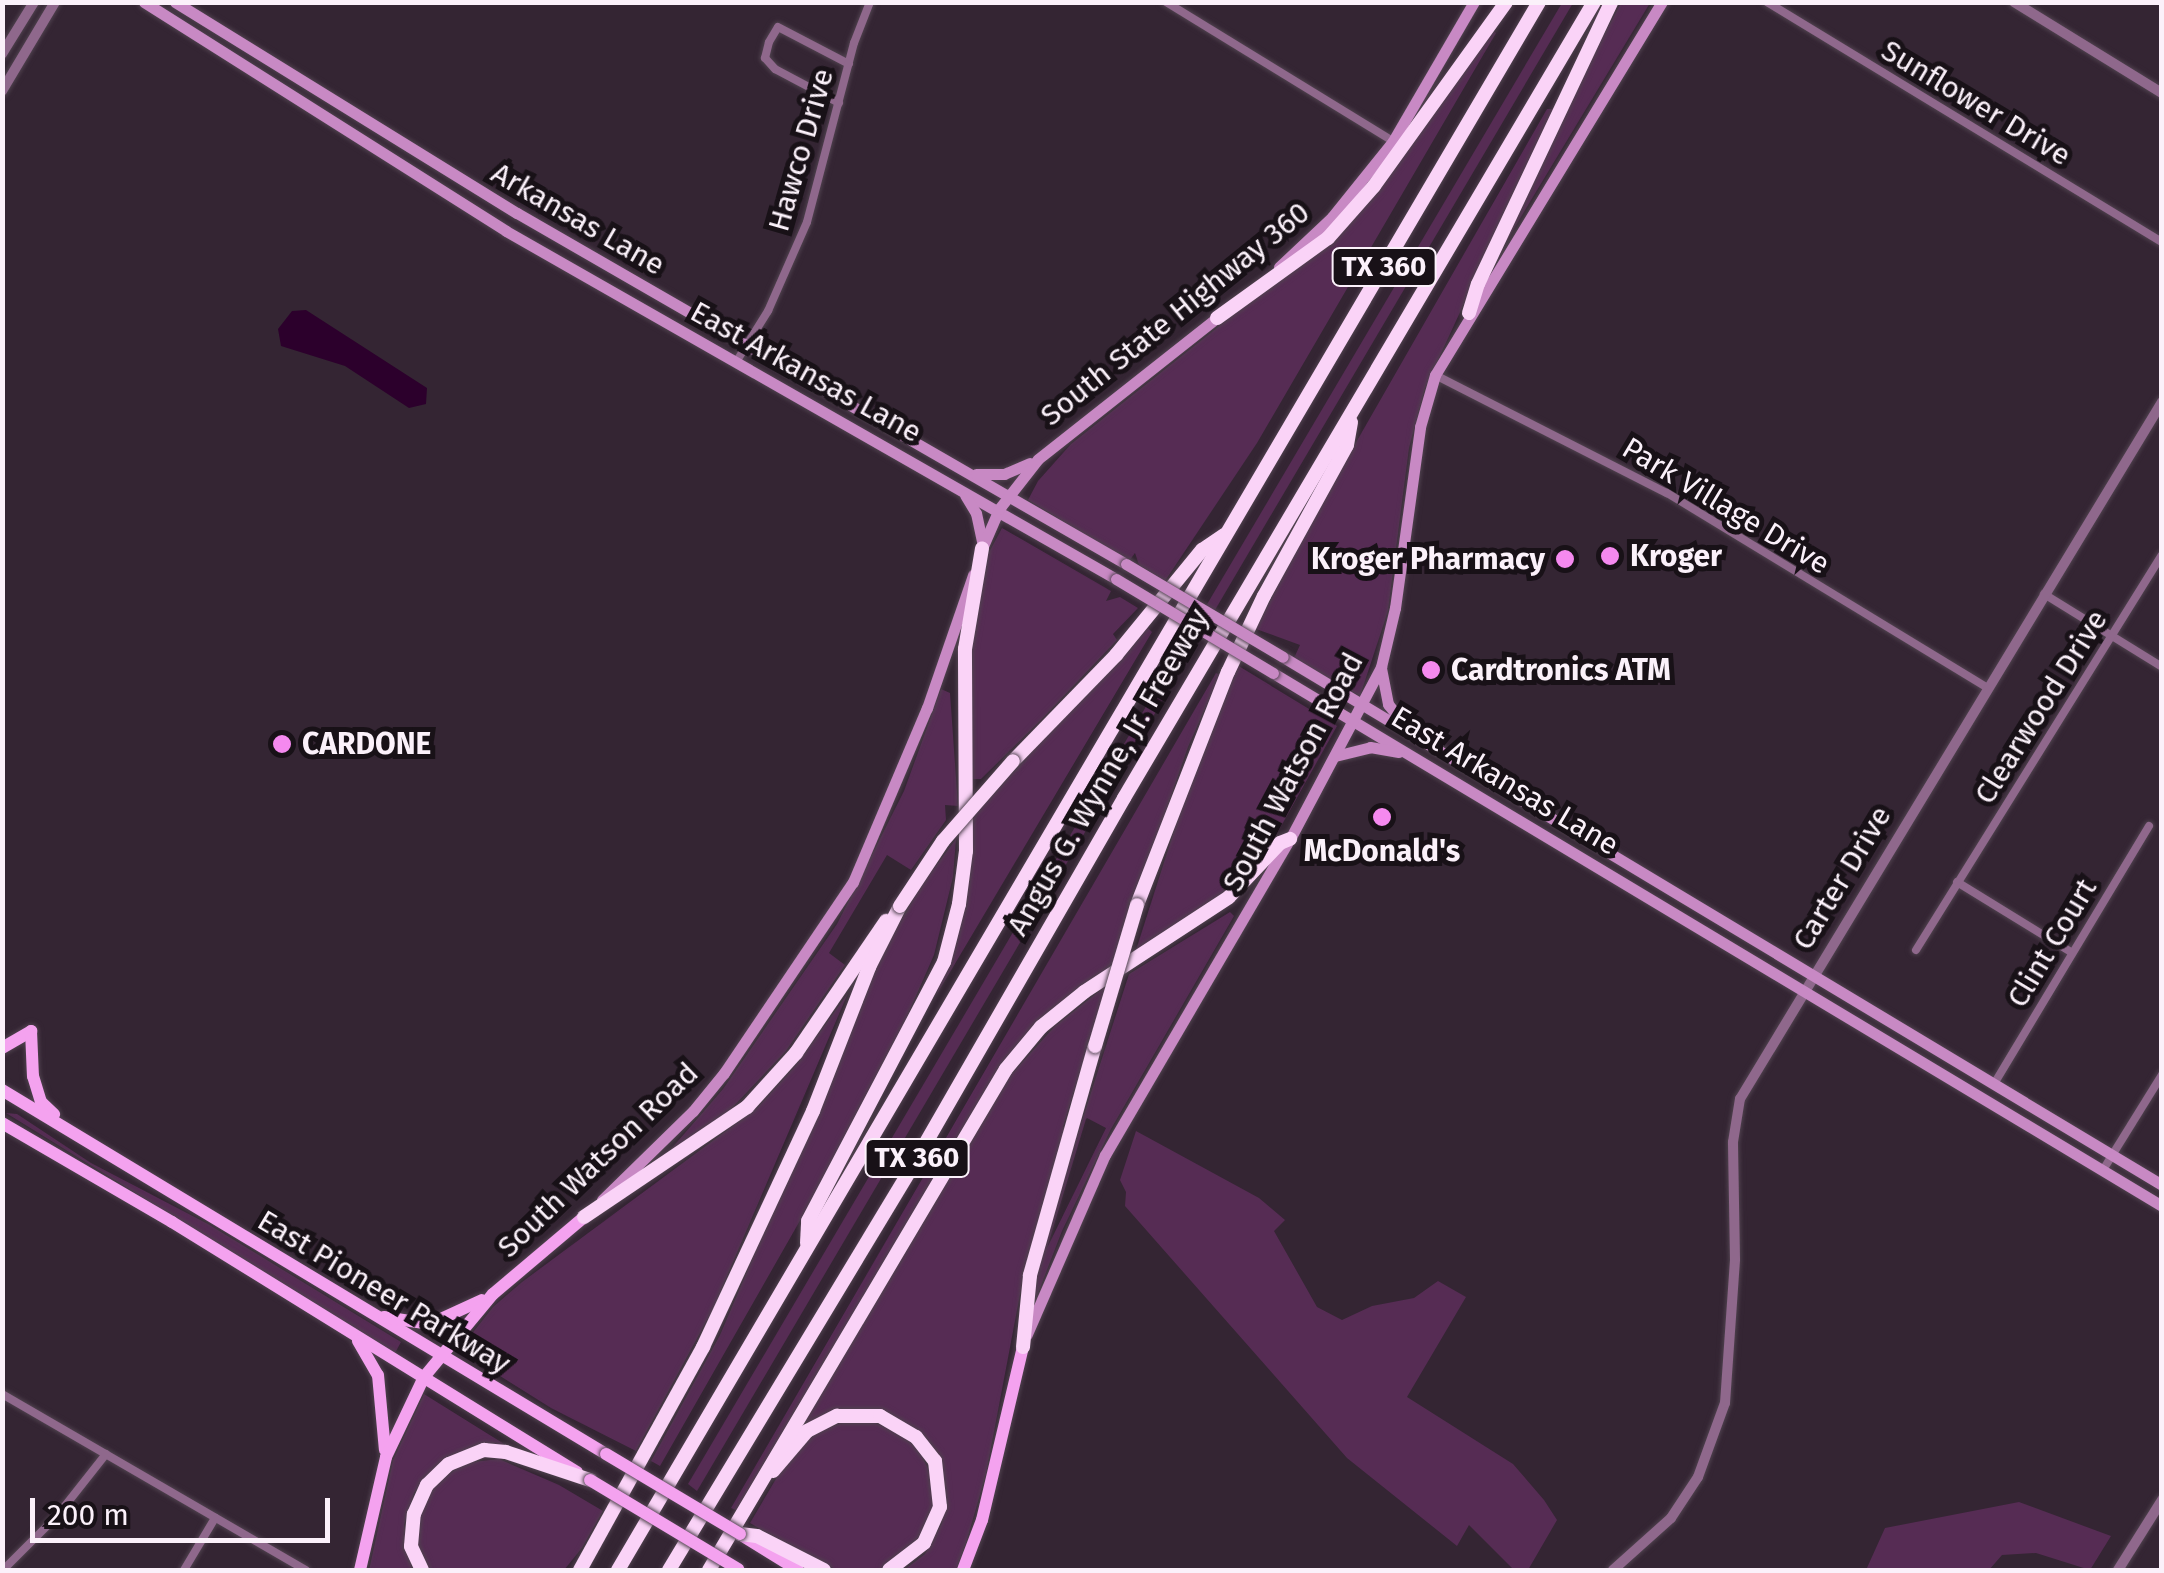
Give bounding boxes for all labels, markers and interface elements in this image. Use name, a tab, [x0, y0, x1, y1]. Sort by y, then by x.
street label: Sunflower Drive	[1875, 32, 2077, 174]
street label: Hawco Drive	[761, 64, 841, 236]
street label: Arkansas Lane	[485, 155, 671, 283]
street label: South State Highway 360	[1033, 195, 1317, 433]
road number: TX 360	[1332, 244, 1436, 290]
street label: East Arkansas Lane	[684, 294, 928, 450]
street label: Park Village Drive	[1616, 430, 1836, 582]
place label: Kroger	[1630, 538, 1722, 574]
place label: Kroger Pharmacy	[1311, 541, 1545, 577]
marker: Kroger	[1599, 545, 1621, 567]
marker: Kroger Pharmacy	[1554, 548, 1576, 570]
street label: Angus G. Wynne, Jr. Freeway	[999, 602, 1217, 942]
street label: Clearwood Drive	[1967, 603, 2115, 811]
street label: South Watson Road	[1215, 647, 1371, 897]
place label: Cardtronics ATM	[1451, 652, 1671, 688]
marker: Cardtronics ATM	[1420, 659, 1442, 681]
street label: East Arkansas Lane	[1385, 699, 1625, 863]
place label: CARDONE	[302, 726, 431, 762]
marker: CARDONE	[271, 733, 293, 755]
street label: Carter Drive	[1785, 800, 1899, 956]
marker: McDonald's	[1371, 806, 1393, 828]
place label: McDonald's	[1304, 833, 1460, 869]
street label: Clint Court	[2000, 872, 2104, 1014]
street label: South Watson Road	[490, 1055, 706, 1265]
road number: TX 360	[864, 1135, 970, 1181]
street label: East Pioneer Parkway	[251, 1202, 517, 1382]
scale bar	[35, 1478, 335, 1540]
text: 200 m	[47, 1497, 129, 1533]

